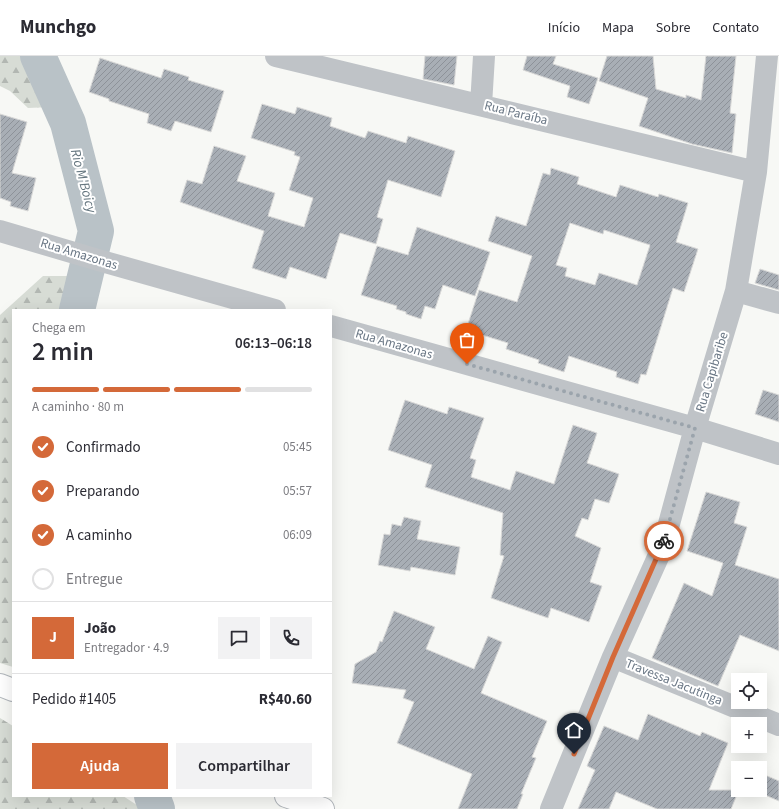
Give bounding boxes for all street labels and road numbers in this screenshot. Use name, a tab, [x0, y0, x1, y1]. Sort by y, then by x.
street label: Rua Paraíba	[483, 96, 549, 130]
street label: Rua Amazonas	[38, 234, 120, 274]
street label: Rua Amazonas	[353, 324, 435, 364]
street label: Rua Capibaribe	[691, 330, 733, 414]
street label: Travessa Jacutinga	[623, 654, 725, 710]

